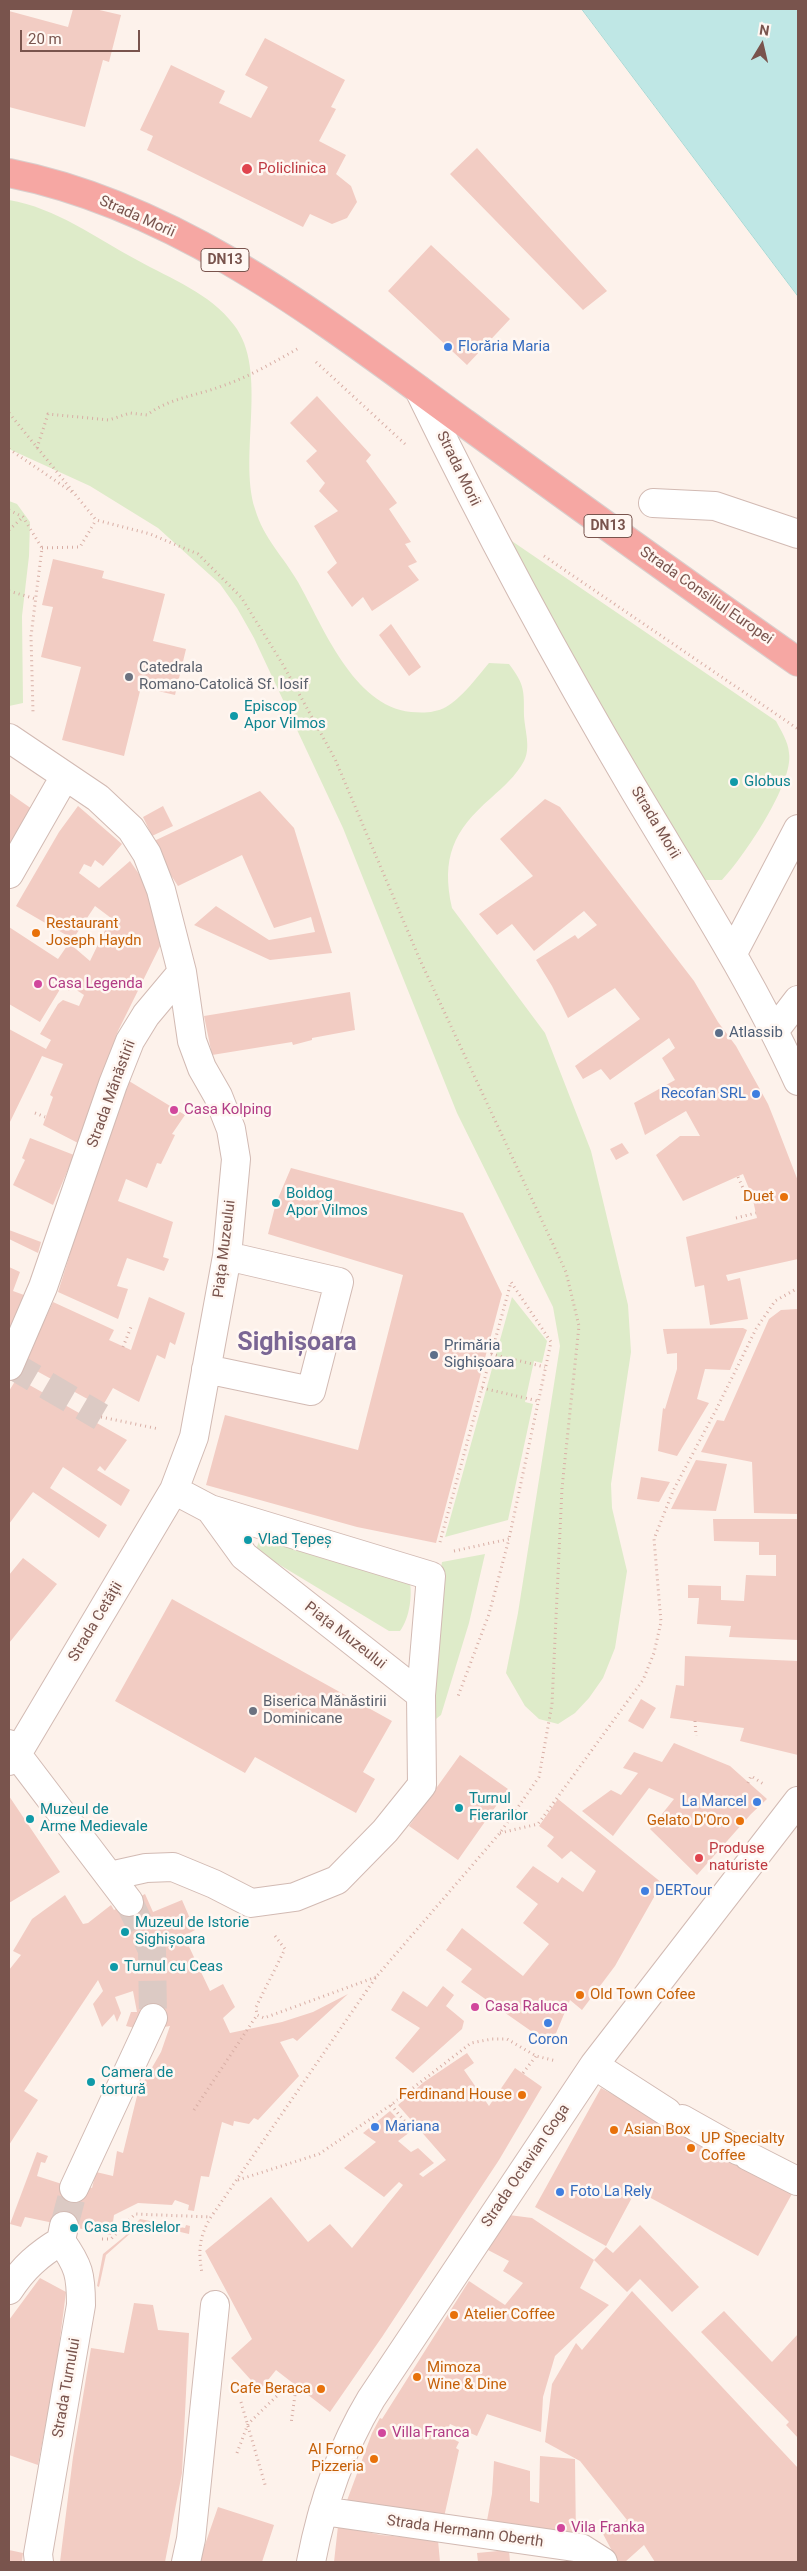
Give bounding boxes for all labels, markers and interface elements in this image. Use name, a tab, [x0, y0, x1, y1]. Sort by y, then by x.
scale bar	[22, 20, 142, 52]
north arrow	[737, 20, 787, 70]
text: N	[758, 22, 770, 39]
text: 20 m	[28, 30, 62, 48]
place label: Policlinica	[258, 160, 326, 178]
marker: Policlinica	[240, 162, 254, 176]
street label: Strada Morii	[96, 192, 178, 242]
road number: DN13	[201, 248, 249, 272]
place label: Florăria Maria	[458, 338, 550, 356]
marker: Florăria Maria	[442, 341, 454, 353]
street label: Strada Morii	[432, 429, 484, 509]
road number: DN13	[584, 514, 632, 538]
street label: Strada Consiliul Europei	[636, 543, 776, 649]
place label: Catedrala Romano-Catolică Sf. Iosif	[139, 659, 308, 694]
marker: Catedrala Romano-Catolică Sf. Iosif	[123, 671, 135, 683]
place label: Episcop Apor Vilmos	[244, 698, 326, 733]
marker: Episcop Apor Vilmos	[228, 710, 240, 722]
place label: Globus	[744, 773, 791, 791]
marker: Globus	[728, 776, 740, 788]
street label: Strada Morii	[626, 784, 684, 862]
place label: Restaurant Joseph Haydn	[46, 915, 141, 950]
marker: Restaurant Joseph Haydn	[30, 927, 42, 939]
place label: Casa Legenda	[48, 975, 143, 993]
marker: Casa Legenda	[32, 978, 44, 990]
place label: Atlassib	[729, 1024, 783, 1042]
marker: Atlassib	[713, 1027, 725, 1039]
street label: Strada Mănăstirii	[84, 1038, 140, 1150]
place label: Recofan SRL	[661, 1085, 746, 1103]
marker: Recofan SRL	[750, 1088, 762, 1100]
place label: Casa Kolping	[184, 1101, 272, 1119]
marker: Casa Kolping	[168, 1104, 180, 1116]
place label: Boldog Apor Vilmos	[286, 1185, 368, 1220]
place label: Duet	[743, 1188, 774, 1206]
marker: Duet	[778, 1191, 790, 1203]
marker: Boldog Apor Vilmos	[270, 1197, 282, 1209]
street label: Piața Muzeului	[210, 1199, 240, 1299]
district label: Sighișoara	[237, 1329, 357, 1359]
place label: Primăria Sighișoara	[444, 1337, 514, 1372]
marker: Primăria Sighișoara	[428, 1349, 440, 1361]
place label: Vlad Țepeș	[258, 1531, 332, 1549]
marker: Vlad Țepeș	[242, 1534, 254, 1546]
street label: Strada Cetății	[65, 1579, 127, 1665]
street label: Piața Muzeului	[301, 1599, 389, 1673]
place label: Biserica Mănăstirii Dominicane	[263, 1693, 387, 1728]
marker: Biserica Mănăstirii Dominicane	[247, 1705, 259, 1717]
place label: Turnul Fierarilor	[469, 1790, 528, 1825]
place label: La Marcel	[681, 1793, 747, 1811]
marker: La Marcel	[751, 1796, 763, 1808]
place label: Muzeul de Arme Medievale	[40, 1801, 148, 1836]
marker: Turnul Fierarilor	[453, 1802, 465, 1814]
place label: Gelato D'Oro	[647, 1812, 730, 1830]
marker: Muzeul de Arme Medievale	[24, 1813, 36, 1825]
marker: Gelato D'Oro	[734, 1815, 746, 1827]
place label: Produse naturiste	[709, 1840, 768, 1875]
marker: Produse naturiste	[693, 1852, 705, 1864]
place label: DERTour	[655, 1882, 712, 1900]
marker: DERTour	[639, 1885, 651, 1897]
place label: Muzeul de Istorie Sighișoara	[135, 1914, 249, 1949]
marker: Muzeul de Istorie Sighișoara	[119, 1926, 131, 1938]
place label: Turnul cu Ceas	[124, 1958, 223, 1976]
marker: Turnul cu Ceas	[108, 1961, 120, 1973]
place label: Old Town Cofee	[590, 1986, 695, 2004]
marker: Old Town Cofee	[574, 1989, 586, 2001]
place label: Casa Raluca	[485, 1998, 568, 2016]
marker: Casa Raluca	[469, 2001, 481, 2013]
marker: Coron	[542, 2017, 554, 2029]
place label: Coron	[528, 2031, 568, 2049]
place label: Camera de tortură	[101, 2064, 173, 2099]
marker: Camera de tortură	[85, 2076, 97, 2088]
place label: Ferdinand House	[399, 2086, 512, 2104]
marker: Ferdinand House	[516, 2089, 528, 2101]
street label: Strada Octavian Goga	[478, 2101, 574, 2231]
place label: Mariana	[385, 2118, 440, 2136]
marker: Mariana	[369, 2121, 381, 2133]
place label: Asian Box	[624, 2121, 691, 2139]
marker: Asian Box	[608, 2124, 620, 2136]
place label: UP Specialty Coffee	[701, 2130, 785, 2165]
marker: UP Specialty Coffee	[685, 2142, 697, 2154]
place label: Foto La Rely	[570, 2183, 652, 2201]
marker: Foto La Rely	[554, 2186, 566, 2198]
place label: Casa Breslelor	[84, 2219, 180, 2237]
marker: Casa Breslelor	[68, 2222, 80, 2234]
place label: Atelier Coffee	[464, 2306, 555, 2324]
marker: Atelier Coffee	[448, 2309, 460, 2321]
street label: Strada Turnului	[49, 2337, 85, 2439]
place label: Mimoza Wine & Dine	[427, 2359, 507, 2394]
marker: Mimoza Wine & Dine	[411, 2371, 423, 2383]
place label: Cafe Beraca	[230, 2380, 311, 2398]
marker: Cafe Beraca	[315, 2383, 327, 2395]
place label: Villa Franca	[392, 2424, 470, 2442]
marker: Villa Franca	[376, 2427, 388, 2439]
place label: Al Forno Pizzeria	[308, 2441, 364, 2476]
marker: Al Forno Pizzeria	[368, 2453, 380, 2465]
street label: Strada Hermann Oberth	[386, 2512, 544, 2552]
place label: Vila Franka	[571, 2519, 645, 2537]
marker: Vila Franka	[555, 2522, 567, 2534]

